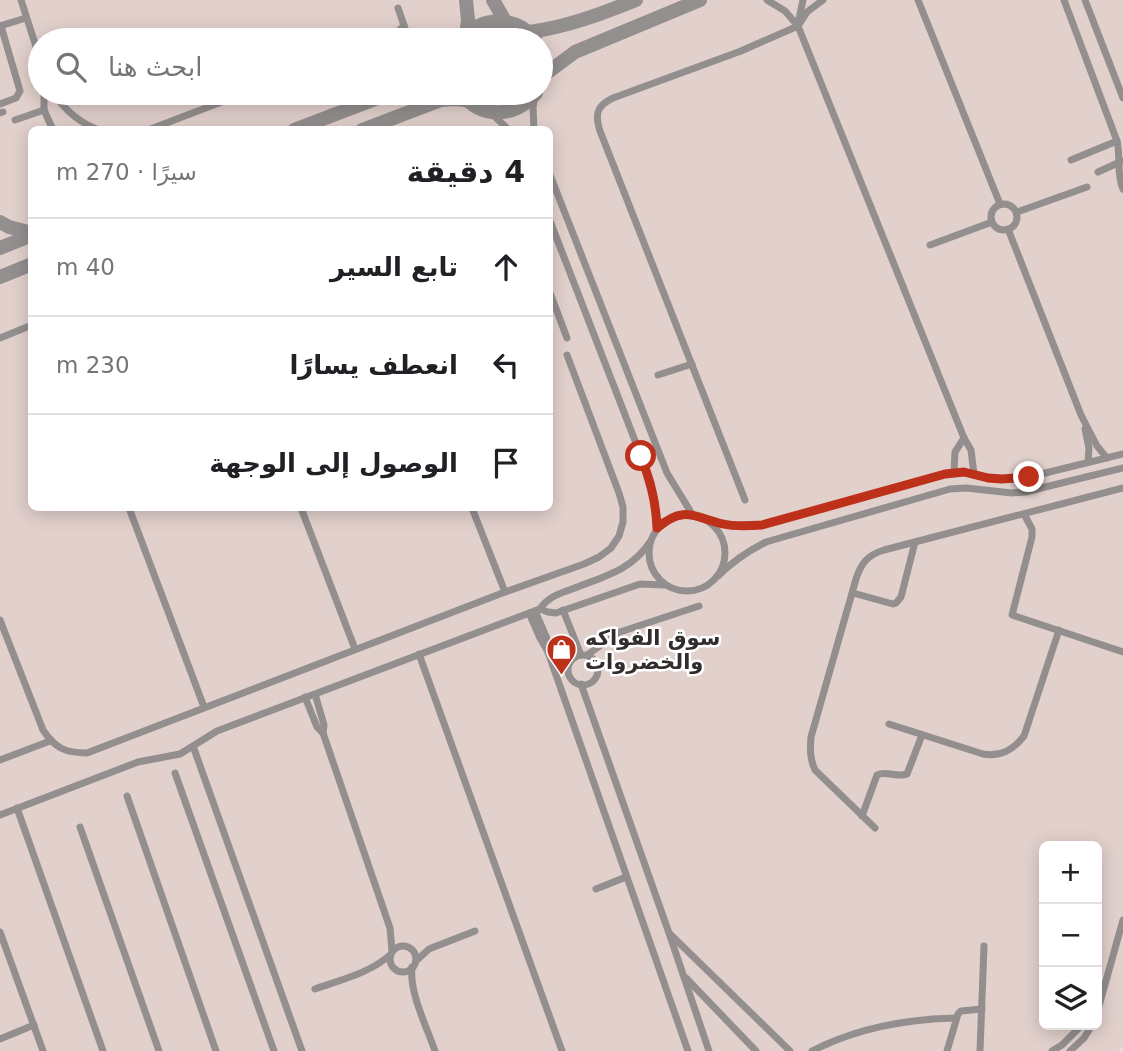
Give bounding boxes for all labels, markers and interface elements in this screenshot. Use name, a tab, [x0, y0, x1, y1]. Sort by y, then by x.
search box	[28, 28, 553, 105]
icon: search	[52, 48, 90, 86]
text: ابحث هنا	[108, 52, 203, 82]
text: 4 دقيقة	[407, 154, 525, 189]
text: سيرًا · 270 m	[56, 159, 197, 185]
icon: ahead	[487, 248, 525, 286]
text: تابع السير	[330, 252, 458, 282]
text: 40 m	[56, 254, 115, 280]
icon: left	[487, 346, 525, 384]
text: انعطف يسارًا	[289, 350, 458, 380]
text: 230 m	[56, 352, 130, 378]
route start	[625, 440, 656, 471]
icon: arrive	[487, 444, 525, 482]
text: الوصول إلى الوجهة	[209, 448, 458, 478]
route end	[1013, 461, 1044, 492]
place label: سوق الفواكه والخضروات	[585, 626, 720, 674]
shop icon: سوق الفواكه والخضروات	[545, 633, 579, 677]
map controls	[1039, 841, 1102, 1030]
button: +	[1039, 841, 1102, 904]
button: −	[1039, 904, 1102, 967]
button: layers	[1039, 967, 1102, 1030]

